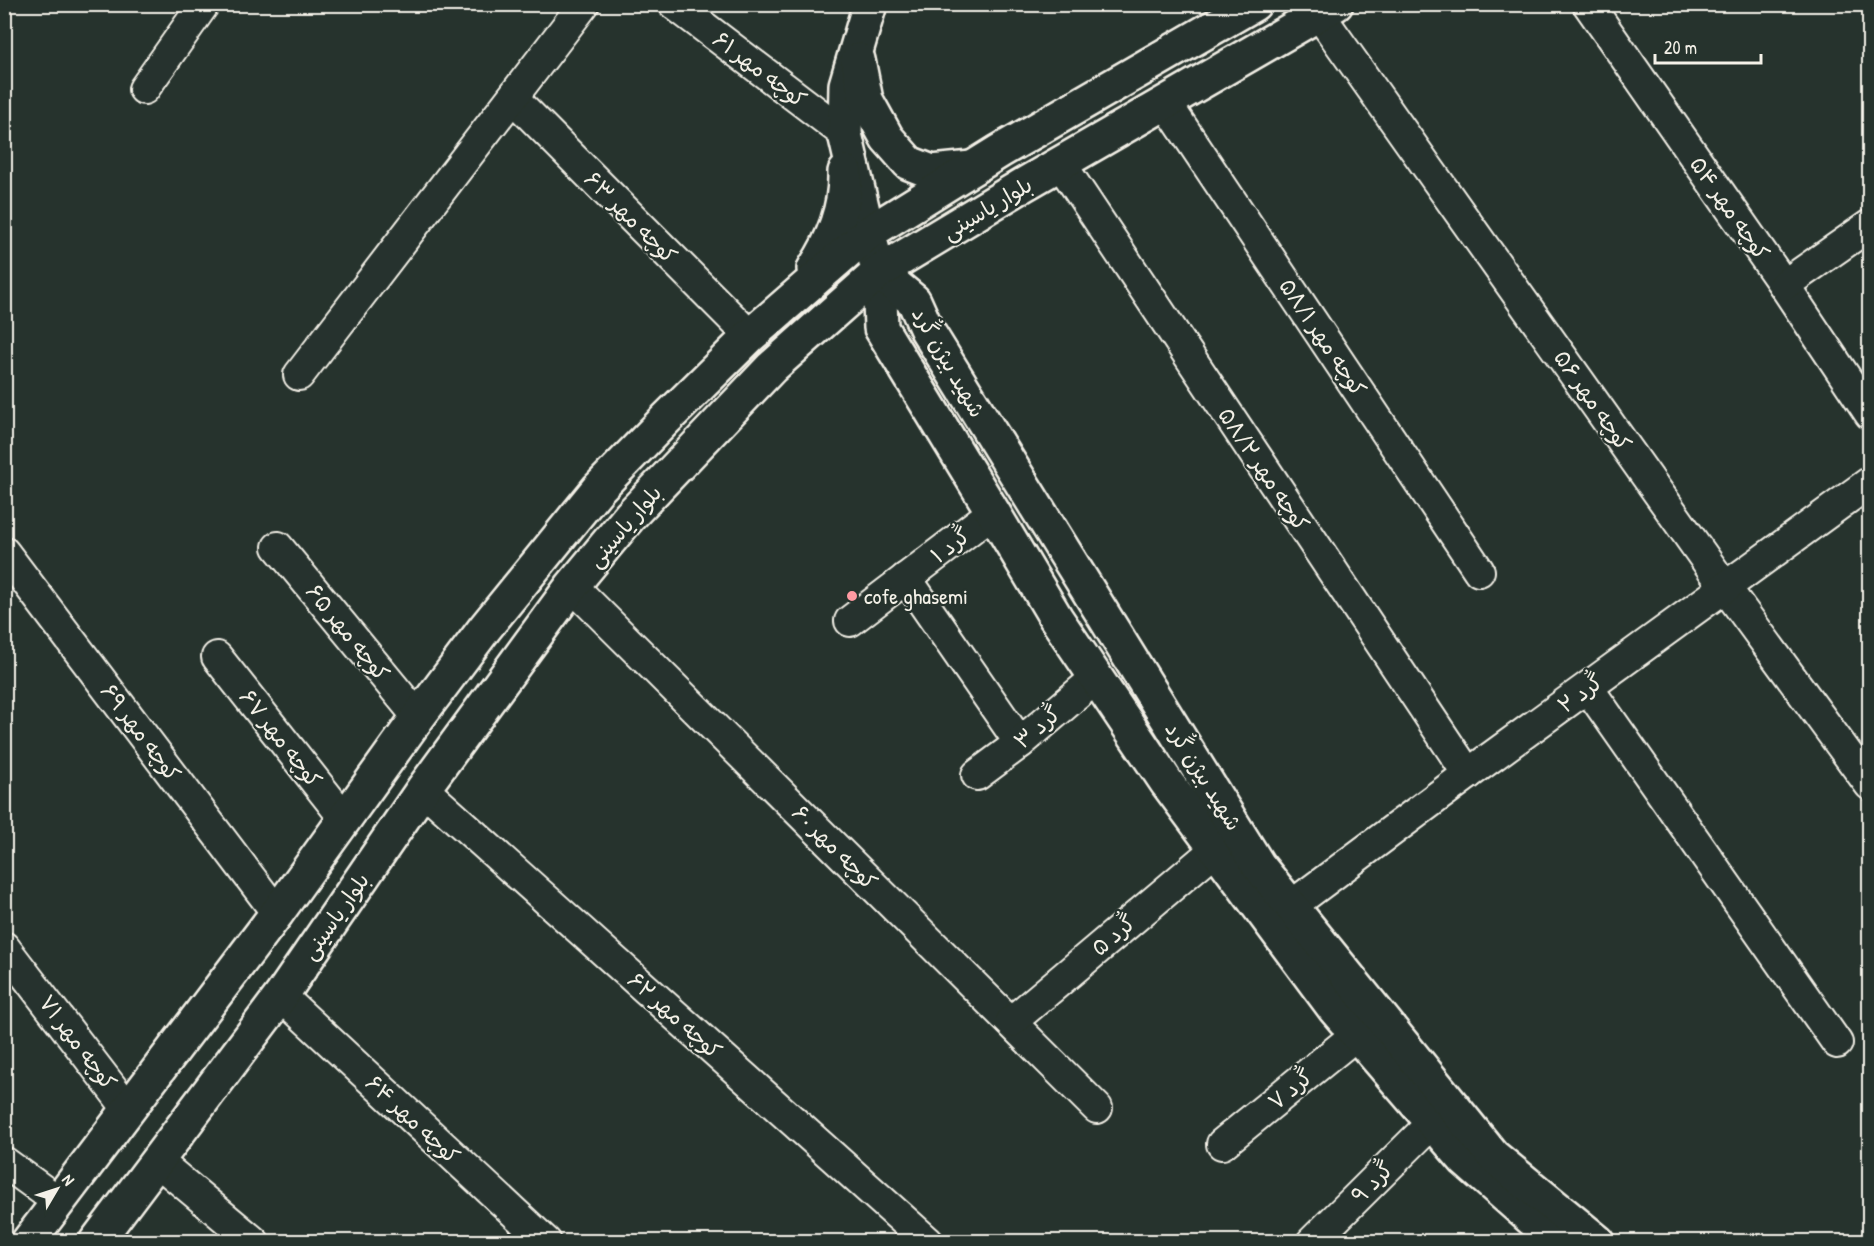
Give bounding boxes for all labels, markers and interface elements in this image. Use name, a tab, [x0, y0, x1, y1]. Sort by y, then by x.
street label: کوچه مهر ۶۱	[707, 24, 813, 114]
scale bar	[1655, 27, 1762, 65]
text: 20 m	[1664, 35, 1697, 60]
street label: کوچه مهر ۵۴	[1683, 150, 1777, 266]
street label: کوچه مهر ۶۳	[578, 164, 684, 270]
street label: بلوار یاسینی	[936, 169, 1038, 247]
street label: کوچه مهر ۵۸/۱	[1272, 272, 1374, 402]
street label: شهید بیژن گُرد	[905, 300, 994, 423]
street label: کوچه مهر ۵۶	[1547, 343, 1639, 457]
street label: کوچه مهر ۵۸/۲	[1211, 401, 1317, 537]
street label: بلوار یاسینی	[580, 478, 668, 574]
street label: گُرد ۱	[923, 519, 976, 570]
street label: کوچه مهر ۶۵	[300, 577, 396, 687]
place label: cofe ghasemi	[864, 581, 968, 611]
marker: cofe ghasemi	[845, 589, 859, 603]
street label: گُرد ۲	[1550, 665, 1609, 720]
street label: کوچه مهر ۶۹	[94, 677, 188, 787]
street label: کوچه مهر ۶۷	[233, 683, 329, 793]
street label: گُرد ۳	[1006, 698, 1067, 755]
street label: شهید بیژن گُرد	[1159, 715, 1251, 836]
street label: کوچه مهر ۶۰	[786, 798, 884, 896]
street label: بلوار یاسینی	[294, 866, 376, 966]
street label: گُرد ۵	[1083, 907, 1142, 962]
street label: کوچه مهر ۶۲	[622, 965, 728, 1065]
street label: کوچه مهر ۷۱	[32, 988, 124, 1096]
street label: گُرد ۷	[1260, 1061, 1319, 1116]
street label: کوچه مهر ۶۴	[360, 1068, 466, 1170]
street label: گُرد ۹	[1343, 1153, 1400, 1210]
north arrow	[27, 1159, 87, 1219]
text: N	[57, 1169, 80, 1190]

